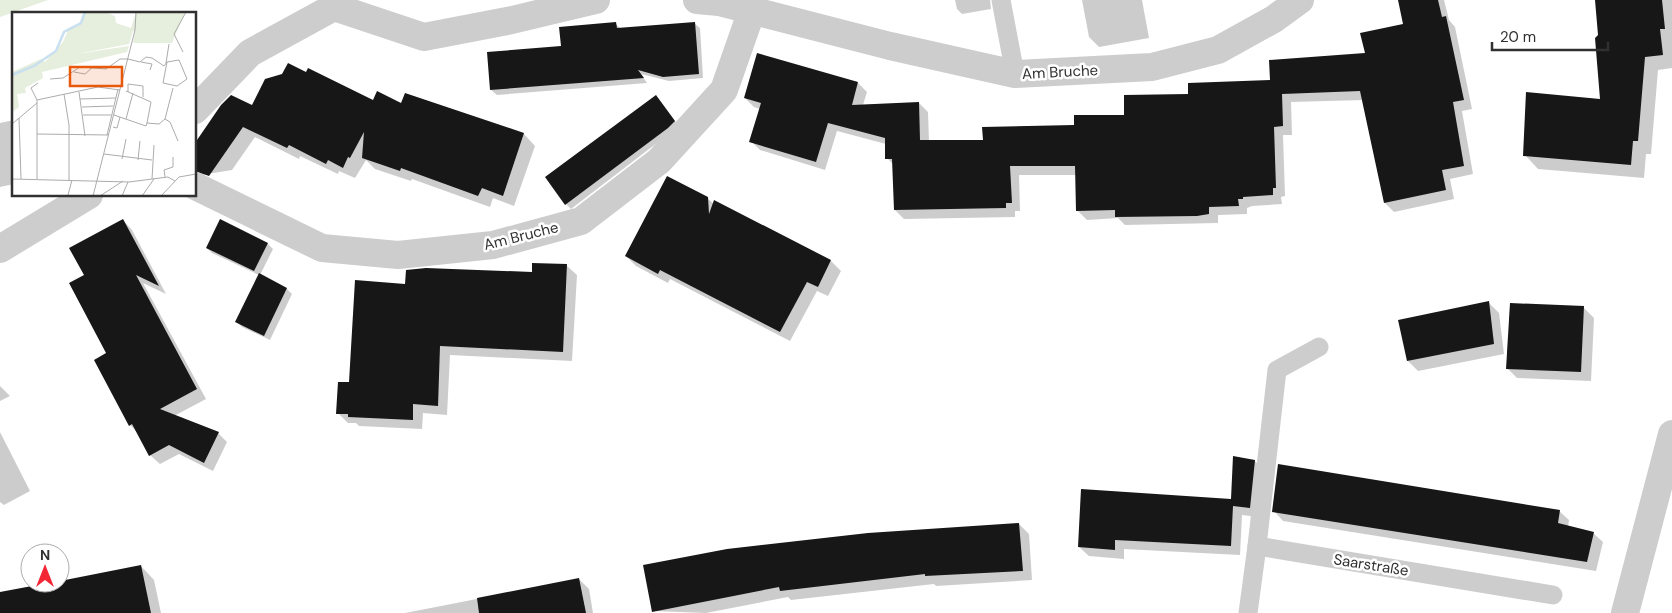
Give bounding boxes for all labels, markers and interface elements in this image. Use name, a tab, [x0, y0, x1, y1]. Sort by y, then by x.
inset map	[12, 12, 196, 196]
scale bar	[1492, 20, 1608, 52]
text: 20 m	[1500, 27, 1536, 47]
street label: Am Bruche	[1021, 60, 1099, 84]
street label: Am Bruche	[482, 217, 560, 255]
north arrow	[20, 543, 70, 593]
text: N	[40, 546, 50, 564]
street label: Saarstraße	[1332, 549, 1410, 581]

